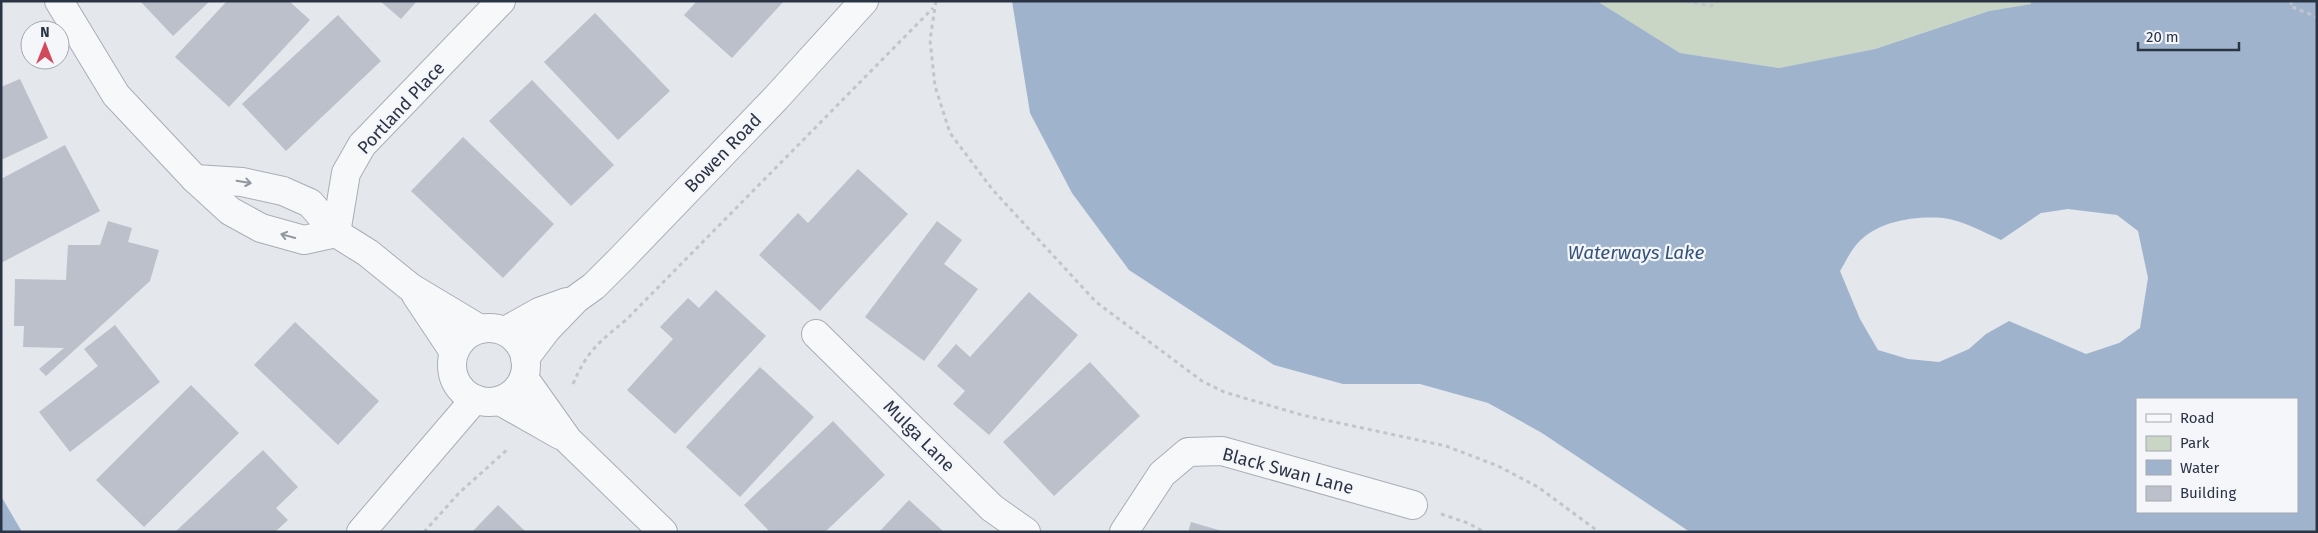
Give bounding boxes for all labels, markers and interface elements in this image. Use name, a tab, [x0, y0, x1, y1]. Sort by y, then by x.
north arrow	[20, 20, 70, 70]
scale bar	[2138, 20, 2239, 52]
text: N	[40, 24, 50, 41]
text: 20 m	[2146, 28, 2179, 46]
street label: Portland Place	[353, 57, 449, 159]
street label: Bowen Road	[680, 109, 766, 197]
one-way arrow	[235, 178, 251, 188]
one-way arrow	[281, 230, 297, 240]
water label: Waterways Lake	[1568, 241, 1704, 264]
street label: Mulga Lane	[879, 396, 959, 476]
legend	[2136, 398, 2298, 513]
text: Road	[2180, 409, 2215, 427]
text: Park	[2180, 434, 2210, 452]
street label: Black Swan Lane	[1220, 443, 1356, 499]
text: Water	[2180, 459, 2219, 477]
text: Building	[2180, 484, 2236, 502]

